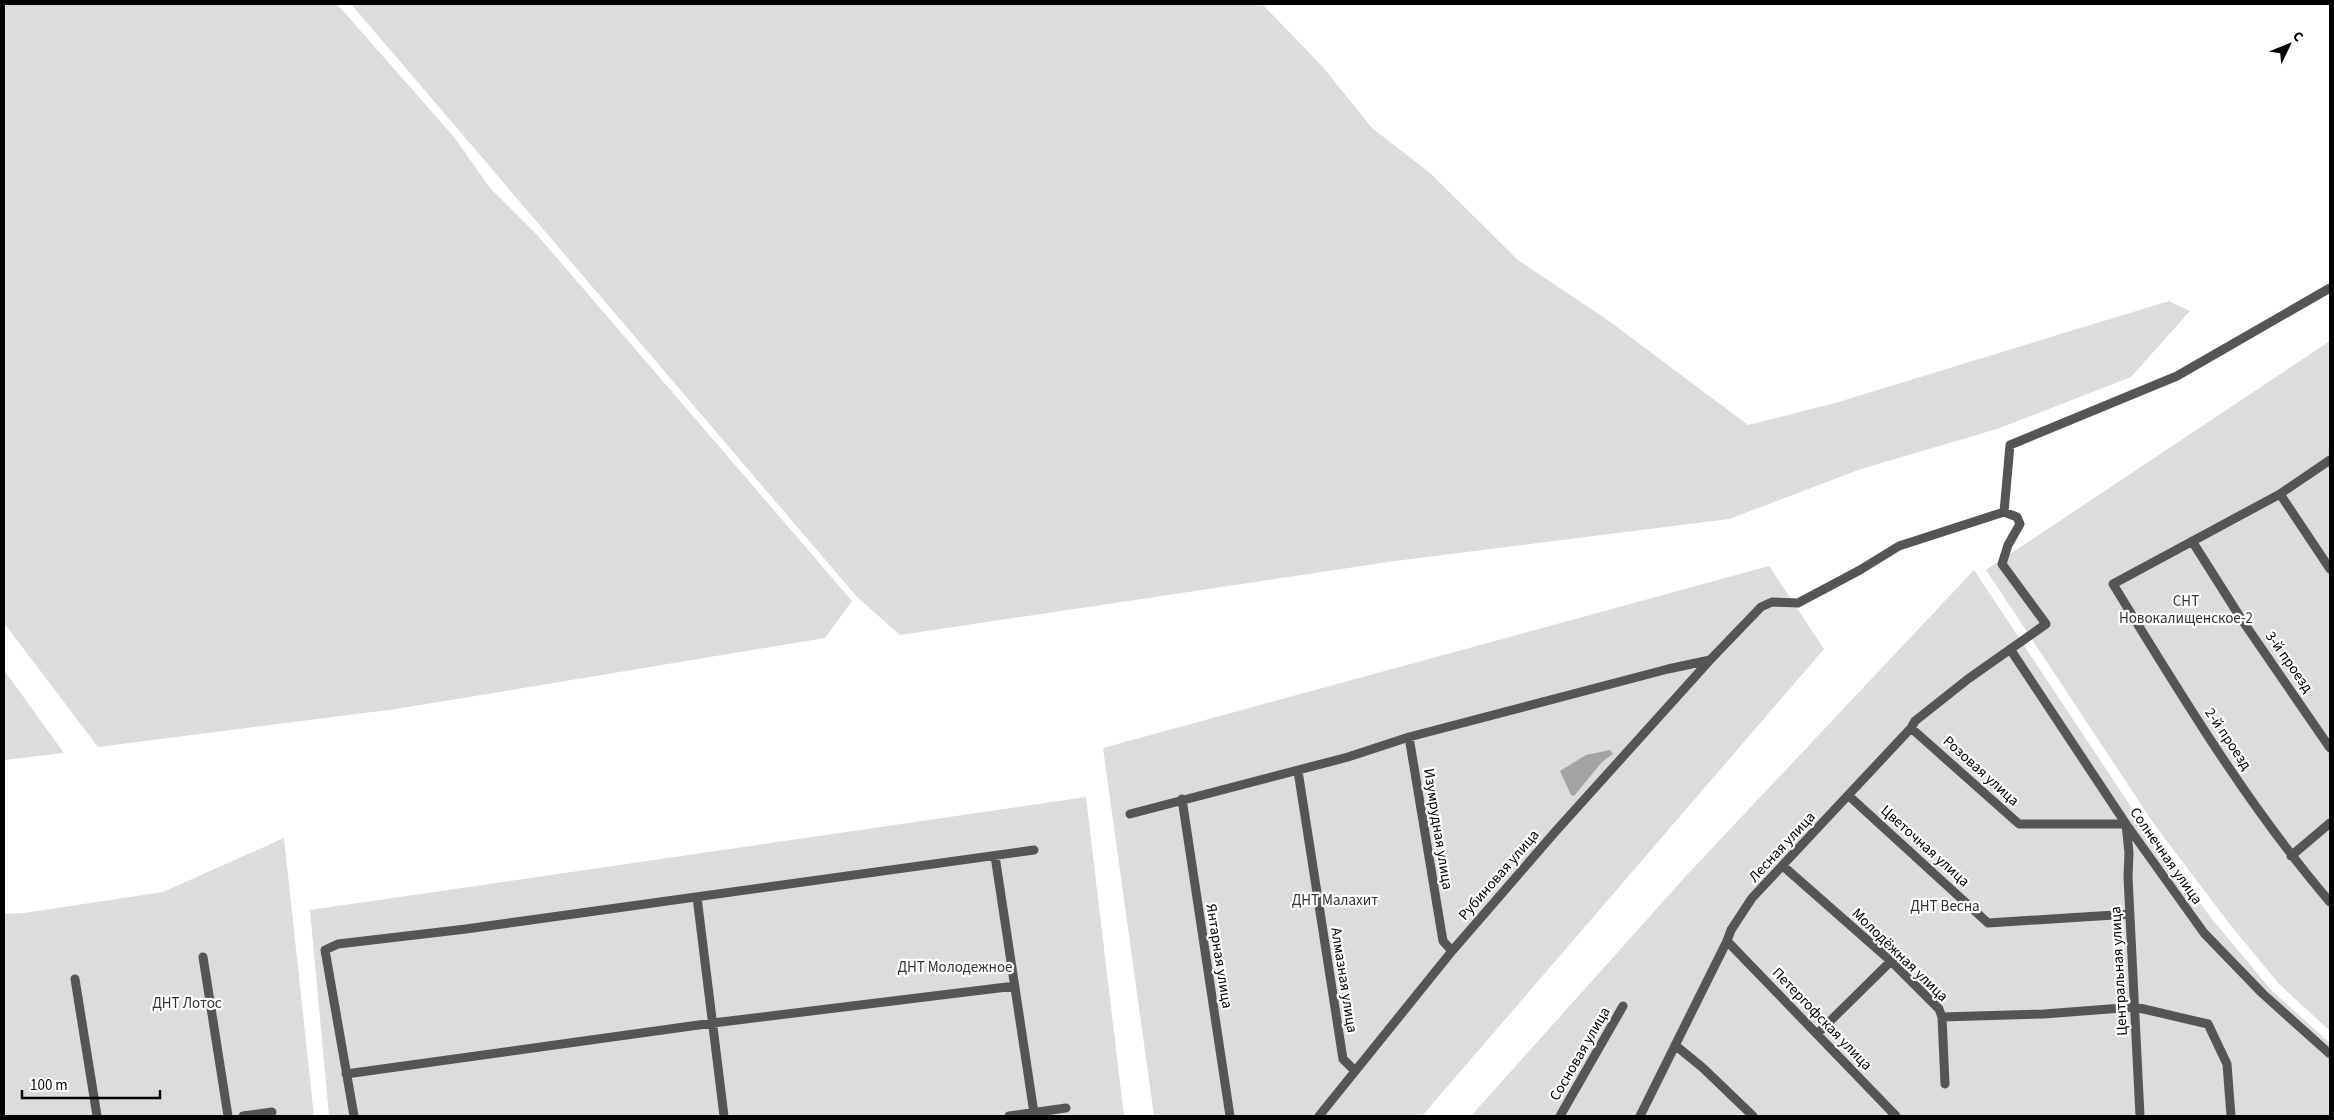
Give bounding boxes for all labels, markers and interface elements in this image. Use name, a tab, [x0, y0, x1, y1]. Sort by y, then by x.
north arrow	[2264, 20, 2314, 70]
text: С	[2288, 27, 2308, 47]
park label: СНТ Новокалищенское-2	[2119, 591, 2253, 629]
street label: 3-й проезд	[2260, 627, 2318, 697]
street label: 2-й проезд	[2200, 704, 2256, 774]
street label: Розовая улица	[1938, 731, 2024, 811]
street label: Изумрудная улица	[1418, 767, 1458, 891]
street label: Цветочная улица	[1876, 800, 1974, 892]
street label: Солнечная улица	[2125, 803, 2207, 909]
street label: Лесная улица	[1744, 807, 1820, 887]
street label: Рубиновая улица	[1454, 825, 1544, 925]
park label: ДНТ Малахит	[1292, 890, 1378, 911]
park label: ДНТ Весна	[1910, 896, 1980, 917]
street label: Янтарная улица	[1200, 902, 1238, 1010]
street label: Молодёжная улица	[1847, 903, 1953, 1007]
street label: Центральная улица	[2105, 906, 2133, 1036]
street label: Алмазная улица	[1325, 926, 1363, 1034]
park label: ДНТ Молодежное	[897, 957, 1013, 978]
street label: Петергофская улица	[1767, 963, 1877, 1075]
park label: ДНТ Лотос	[152, 993, 222, 1014]
street label: Сосновая улица	[1545, 1003, 1615, 1105]
scale bar	[22, 1068, 160, 1100]
text: 100 m	[30, 1075, 68, 1096]

